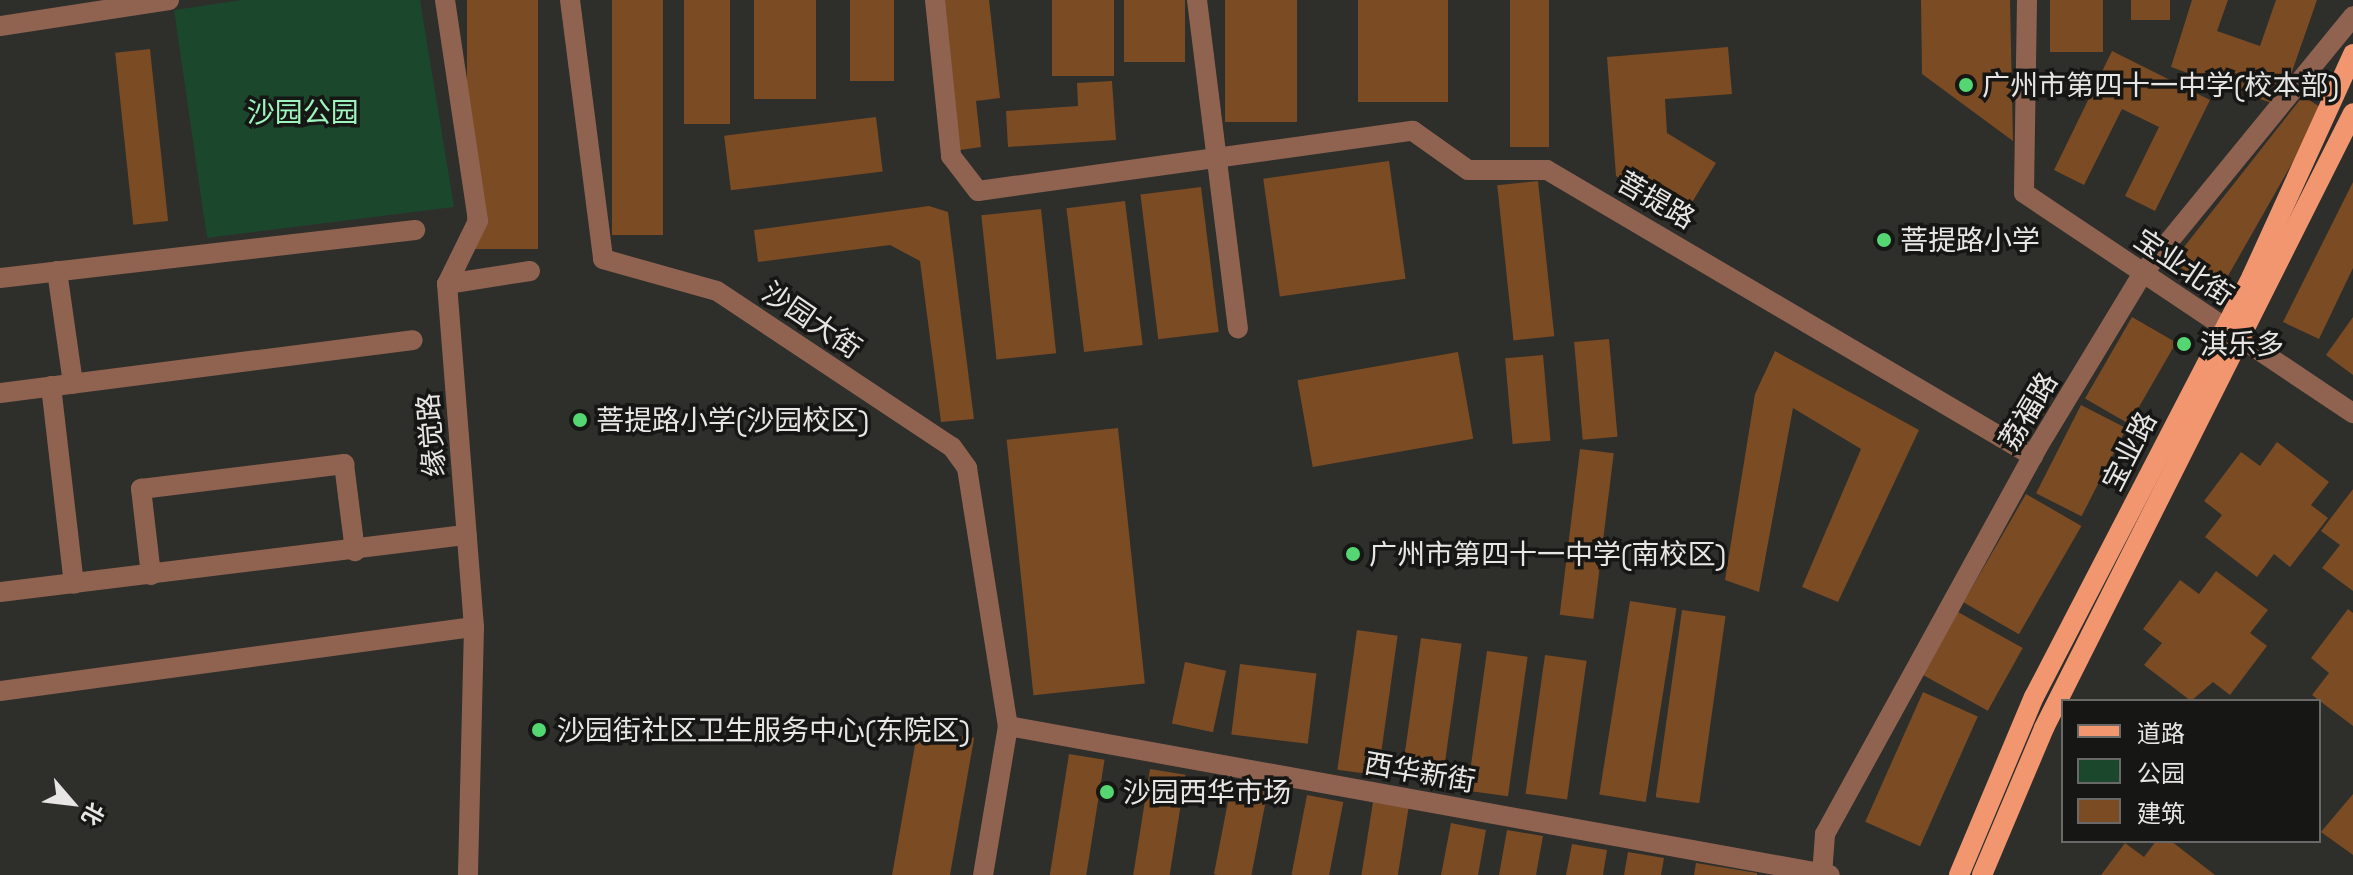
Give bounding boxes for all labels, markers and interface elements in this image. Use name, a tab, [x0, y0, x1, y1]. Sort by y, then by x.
place label: 广州市第四十一中学(校本部)	[1982, 68, 2339, 102]
marker: 广州市第四十一中学(校本部)	[1957, 76, 1975, 94]
park label: 沙园公园	[247, 95, 359, 129]
street label: 菩提路	[1611, 164, 1701, 236]
street label: 宝业北街	[2128, 222, 2240, 312]
place label: 菩提路小学	[1900, 223, 2040, 257]
marker: 菩提路小学	[1875, 231, 1893, 249]
street label: 沙园大街	[756, 275, 868, 365]
place label: 淇乐多	[2200, 327, 2284, 361]
marker: 淇乐多	[2175, 335, 2193, 353]
street label: 荔福路	[1992, 366, 2064, 456]
street label: 缘觉路	[411, 392, 451, 478]
place label: 菩提路小学(沙园校区)	[596, 403, 869, 437]
street label: 宝业路	[2095, 406, 2163, 496]
marker: 菩提路小学(沙园校区)	[571, 411, 589, 429]
place label: 广州市第四十一中学(南校区)	[1369, 537, 1726, 571]
marker: 广州市第四十一中学(南校区)	[1344, 545, 1362, 563]
legend	[2061, 699, 2321, 843]
place label: 沙园街社区卫生服务中心(东院区)	[557, 713, 970, 747]
text: 道路	[2137, 718, 2185, 749]
marker: 沙园街社区卫生服务中心(东院区)	[528, 719, 550, 741]
street label: 西华新街	[1362, 746, 1478, 798]
text: 公园	[2137, 758, 2185, 789]
north arrow	[32, 763, 112, 843]
place label: 沙园西华市场	[1123, 775, 1291, 809]
marker: 沙园西华市场	[1098, 783, 1116, 801]
text: 北	[76, 798, 111, 831]
text: 建筑	[2137, 798, 2185, 829]

